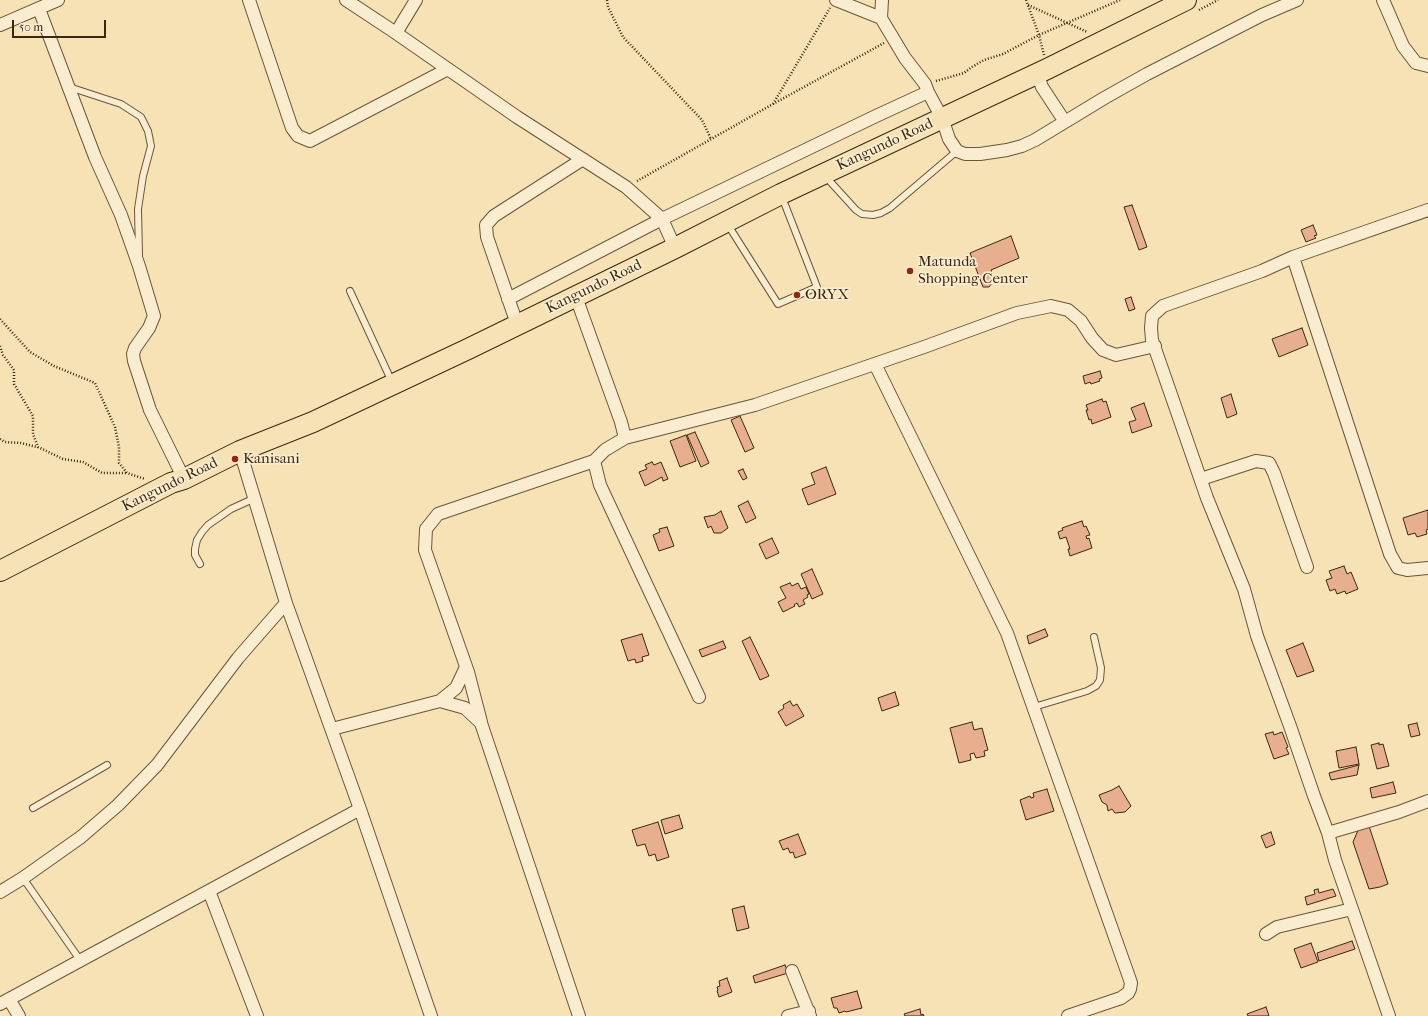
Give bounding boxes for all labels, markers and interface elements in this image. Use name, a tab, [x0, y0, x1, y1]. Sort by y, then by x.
scale bar	[14, 12, 108, 38]
text: 50 m	[19, 20, 43, 34]
street label: Kangundo Road	[834, 115, 936, 175]
place label: Matunda Shopping Center	[918, 253, 1028, 288]
street label: Kangundo Road	[543, 256, 645, 318]
marker: Matunda Shopping Center	[905, 266, 915, 276]
place label: ORYX	[805, 286, 849, 304]
marker: ORYX	[792, 290, 802, 300]
place label: Kanisani	[243, 450, 300, 468]
street label: Kangundo Road	[119, 454, 221, 516]
marker: Kanisani	[230, 454, 240, 464]

